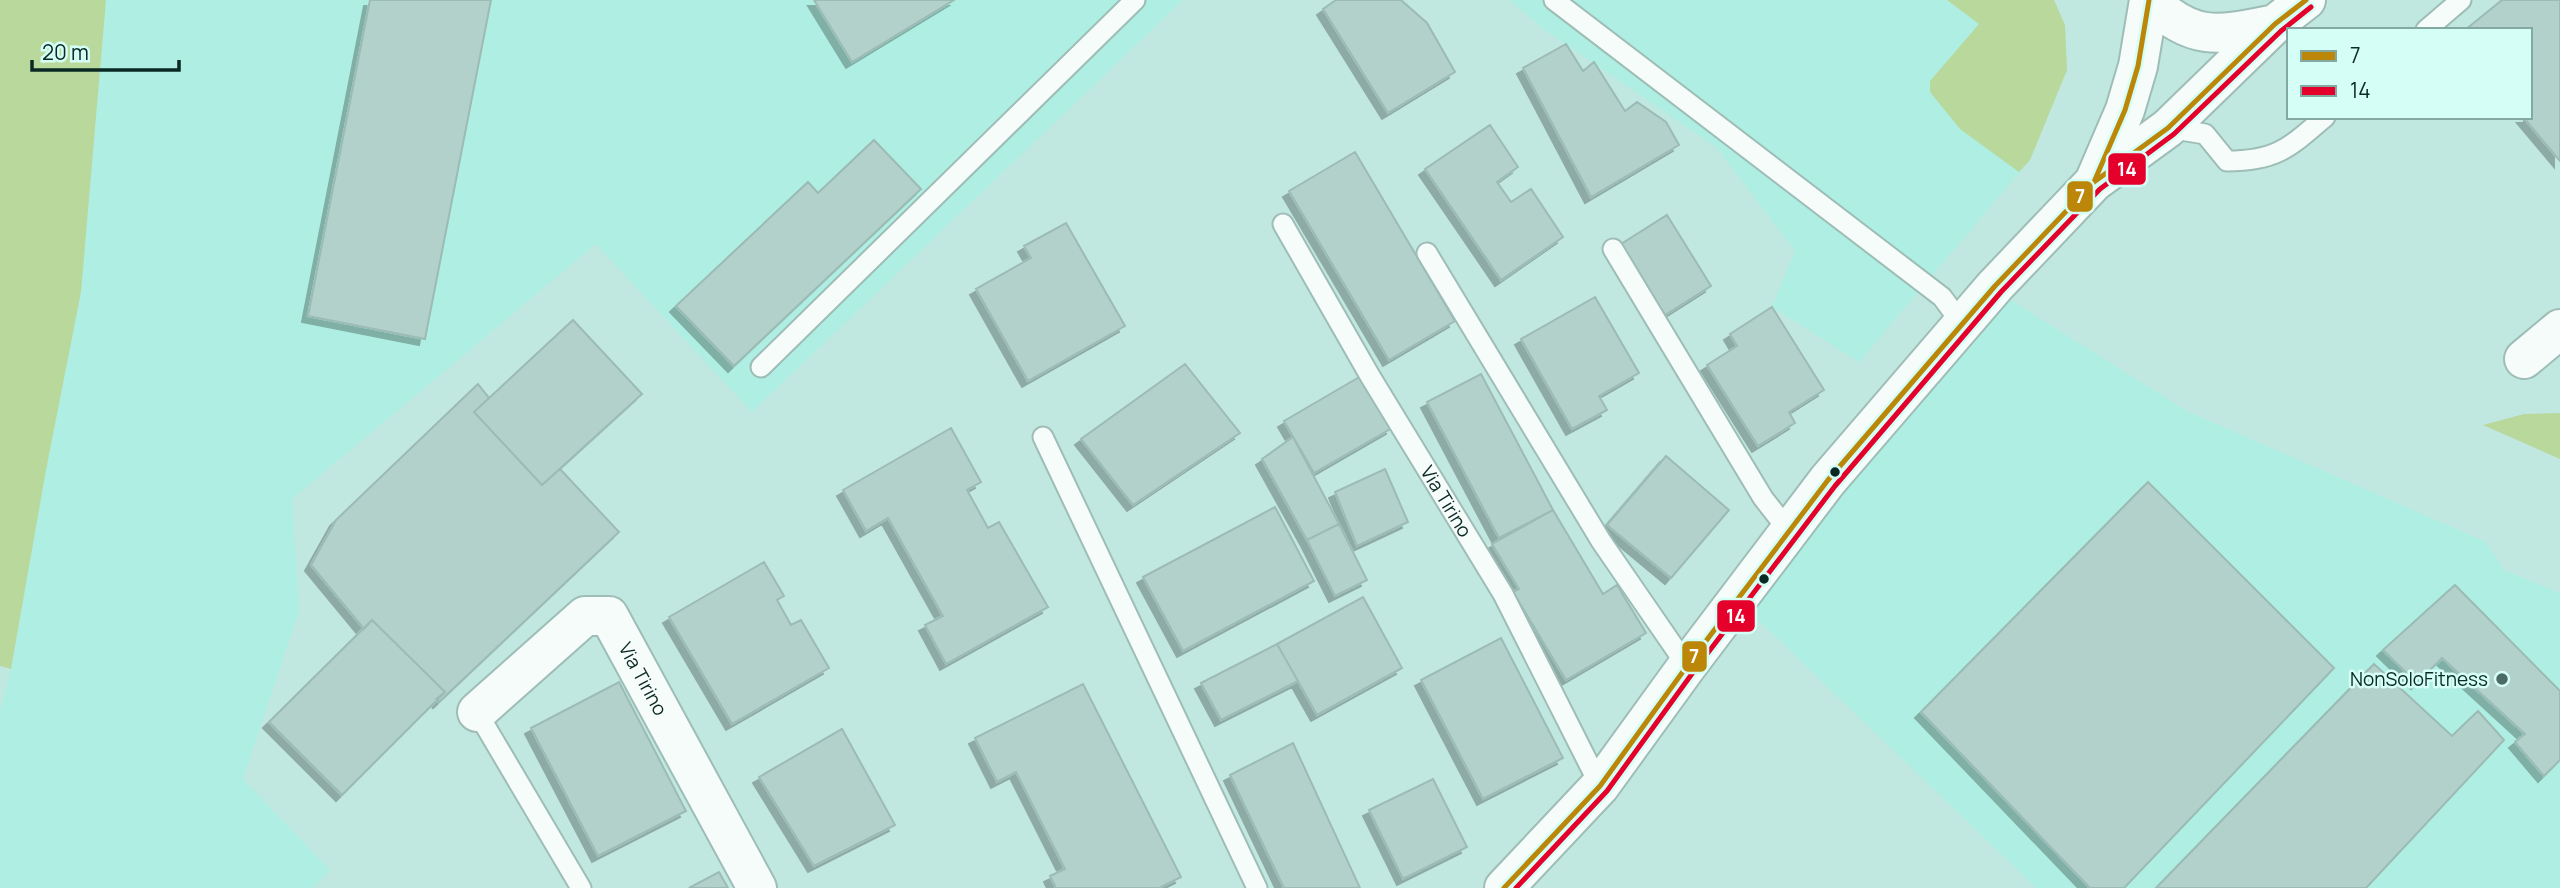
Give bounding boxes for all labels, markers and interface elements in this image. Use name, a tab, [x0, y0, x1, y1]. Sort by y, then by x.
scale bar	[32, 28, 178, 72]
legend	[2287, 28, 2532, 119]
text: 20 m	[42, 38, 89, 66]
text: 7	[2350, 41, 2361, 69]
text: 14	[2350, 76, 2371, 104]
line badge: 14	[2107, 152, 2147, 186]
text: 14	[2117, 156, 2137, 182]
line badge: 7	[2066, 180, 2094, 213]
text: 7	[2075, 183, 2085, 209]
street label: Via Tirino	[1415, 461, 1478, 542]
unlabelled marker	[1828, 465, 1842, 479]
unlabelled marker	[1757, 572, 1771, 586]
line badge: 14	[1716, 599, 1756, 633]
text: 14	[1726, 603, 1746, 629]
street label: Via Tirino	[613, 638, 674, 720]
line badge: 7	[1681, 640, 1708, 673]
text: 7	[1689, 643, 1699, 669]
place label: NonSoloFitness	[2350, 666, 2488, 692]
marker: NonSoloFitness	[2494, 671, 2510, 687]

